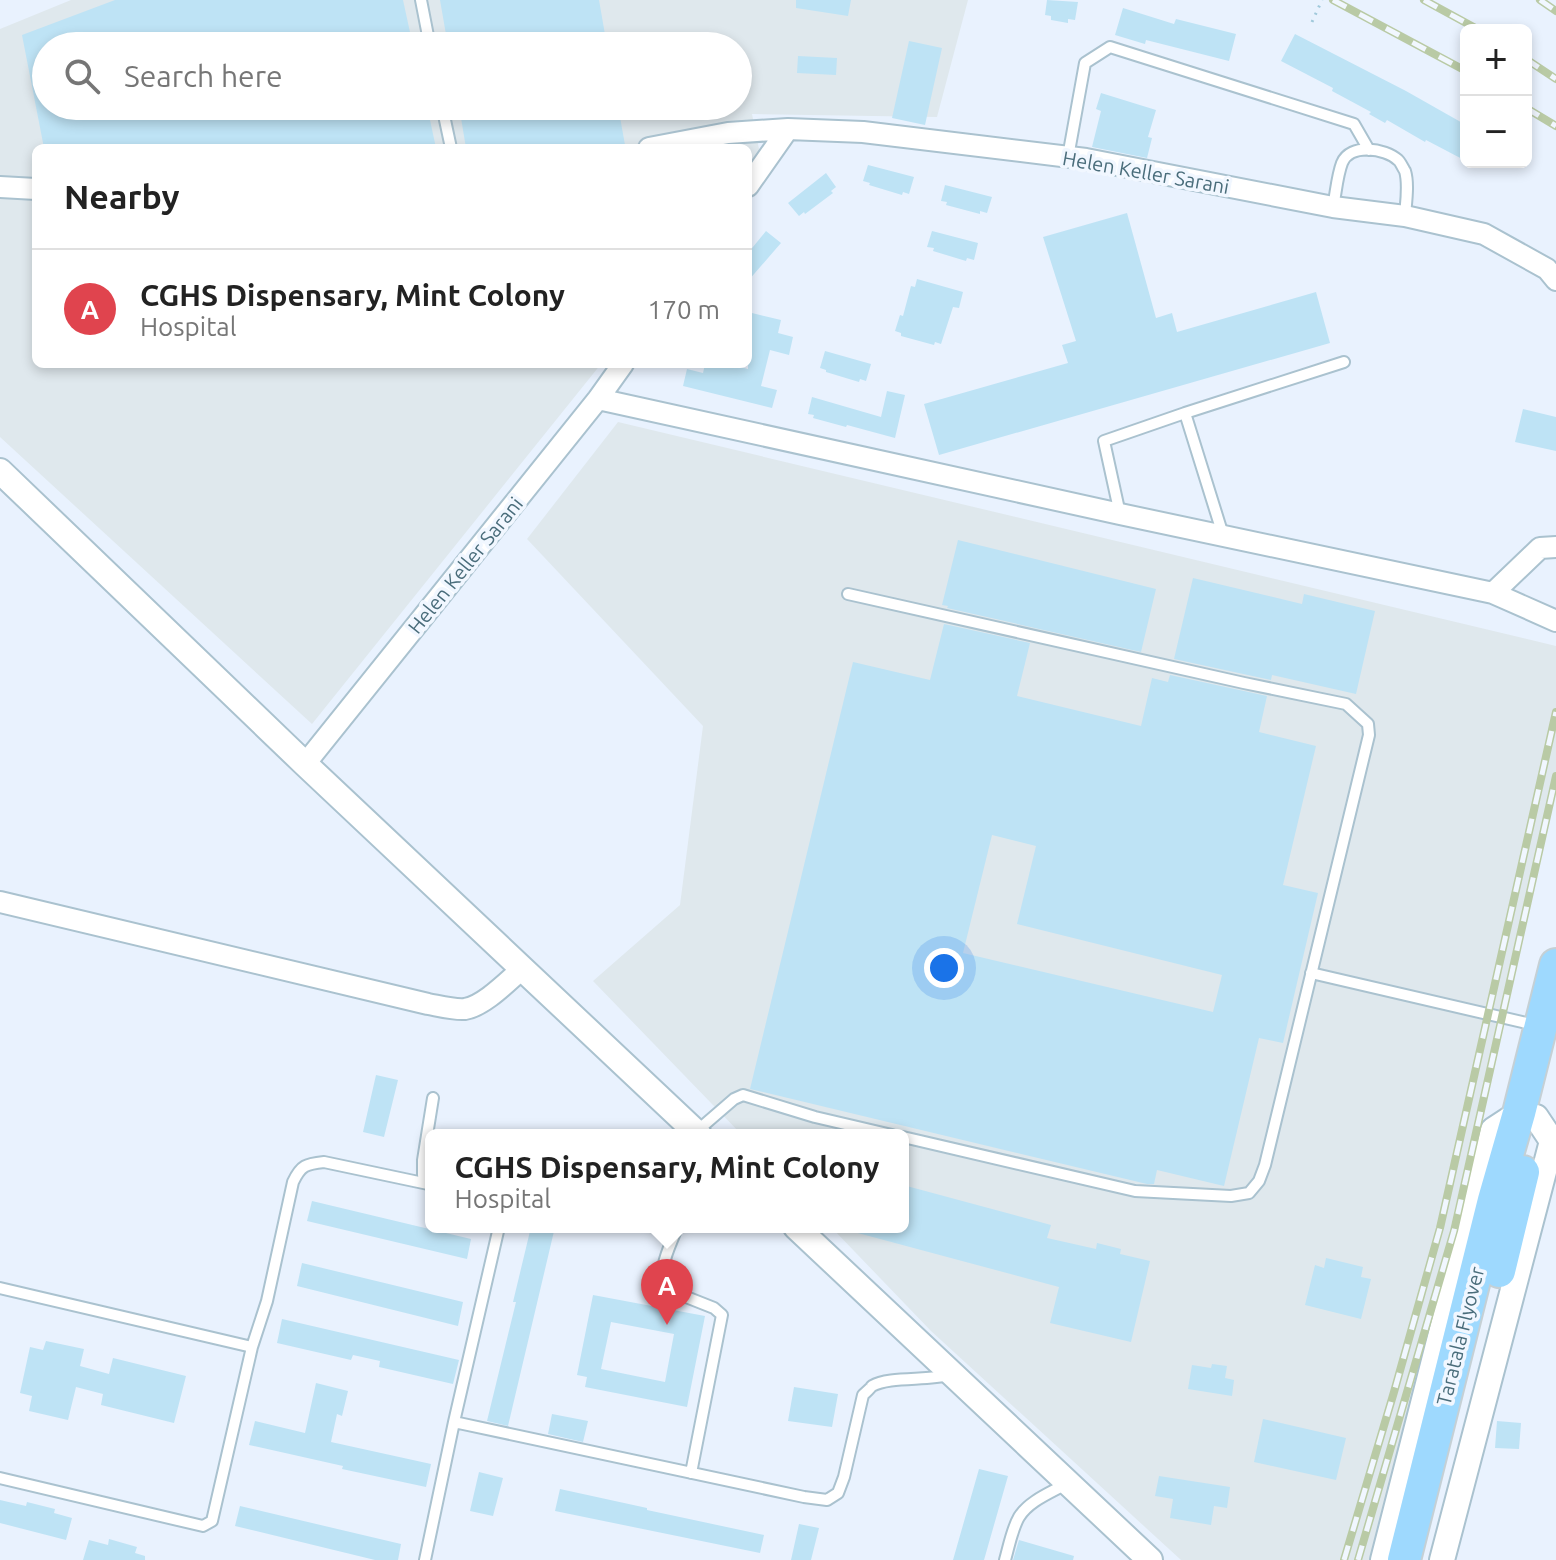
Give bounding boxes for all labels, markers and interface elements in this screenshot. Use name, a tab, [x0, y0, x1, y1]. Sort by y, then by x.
map controls	[1460, 24, 1532, 168]
button: +	[1460, 24, 1532, 96]
search box	[32, 32, 752, 120]
icon: search	[60, 54, 104, 98]
text: Search here	[124, 59, 283, 93]
button: −	[1460, 96, 1532, 168]
street label: Helen Keller Sarani	[1061, 146, 1231, 198]
text: Nearby	[64, 177, 179, 215]
text: CGHS Dispensary, Mint Colony	[140, 278, 565, 312]
text: A	[81, 295, 99, 324]
text: 170 m	[648, 295, 720, 324]
text: Hospital	[140, 312, 237, 341]
street label: Helen Keller Sarani	[403, 492, 527, 638]
your location	[924, 948, 964, 988]
popup	[425, 1129, 909, 1233]
text: CGHS Dispensary, Mint Colony	[455, 1150, 879, 1184]
text: Hospital	[455, 1184, 551, 1213]
pin: A	[641, 1259, 693, 1325]
street label: Taratala Flyover	[1432, 1264, 1488, 1408]

